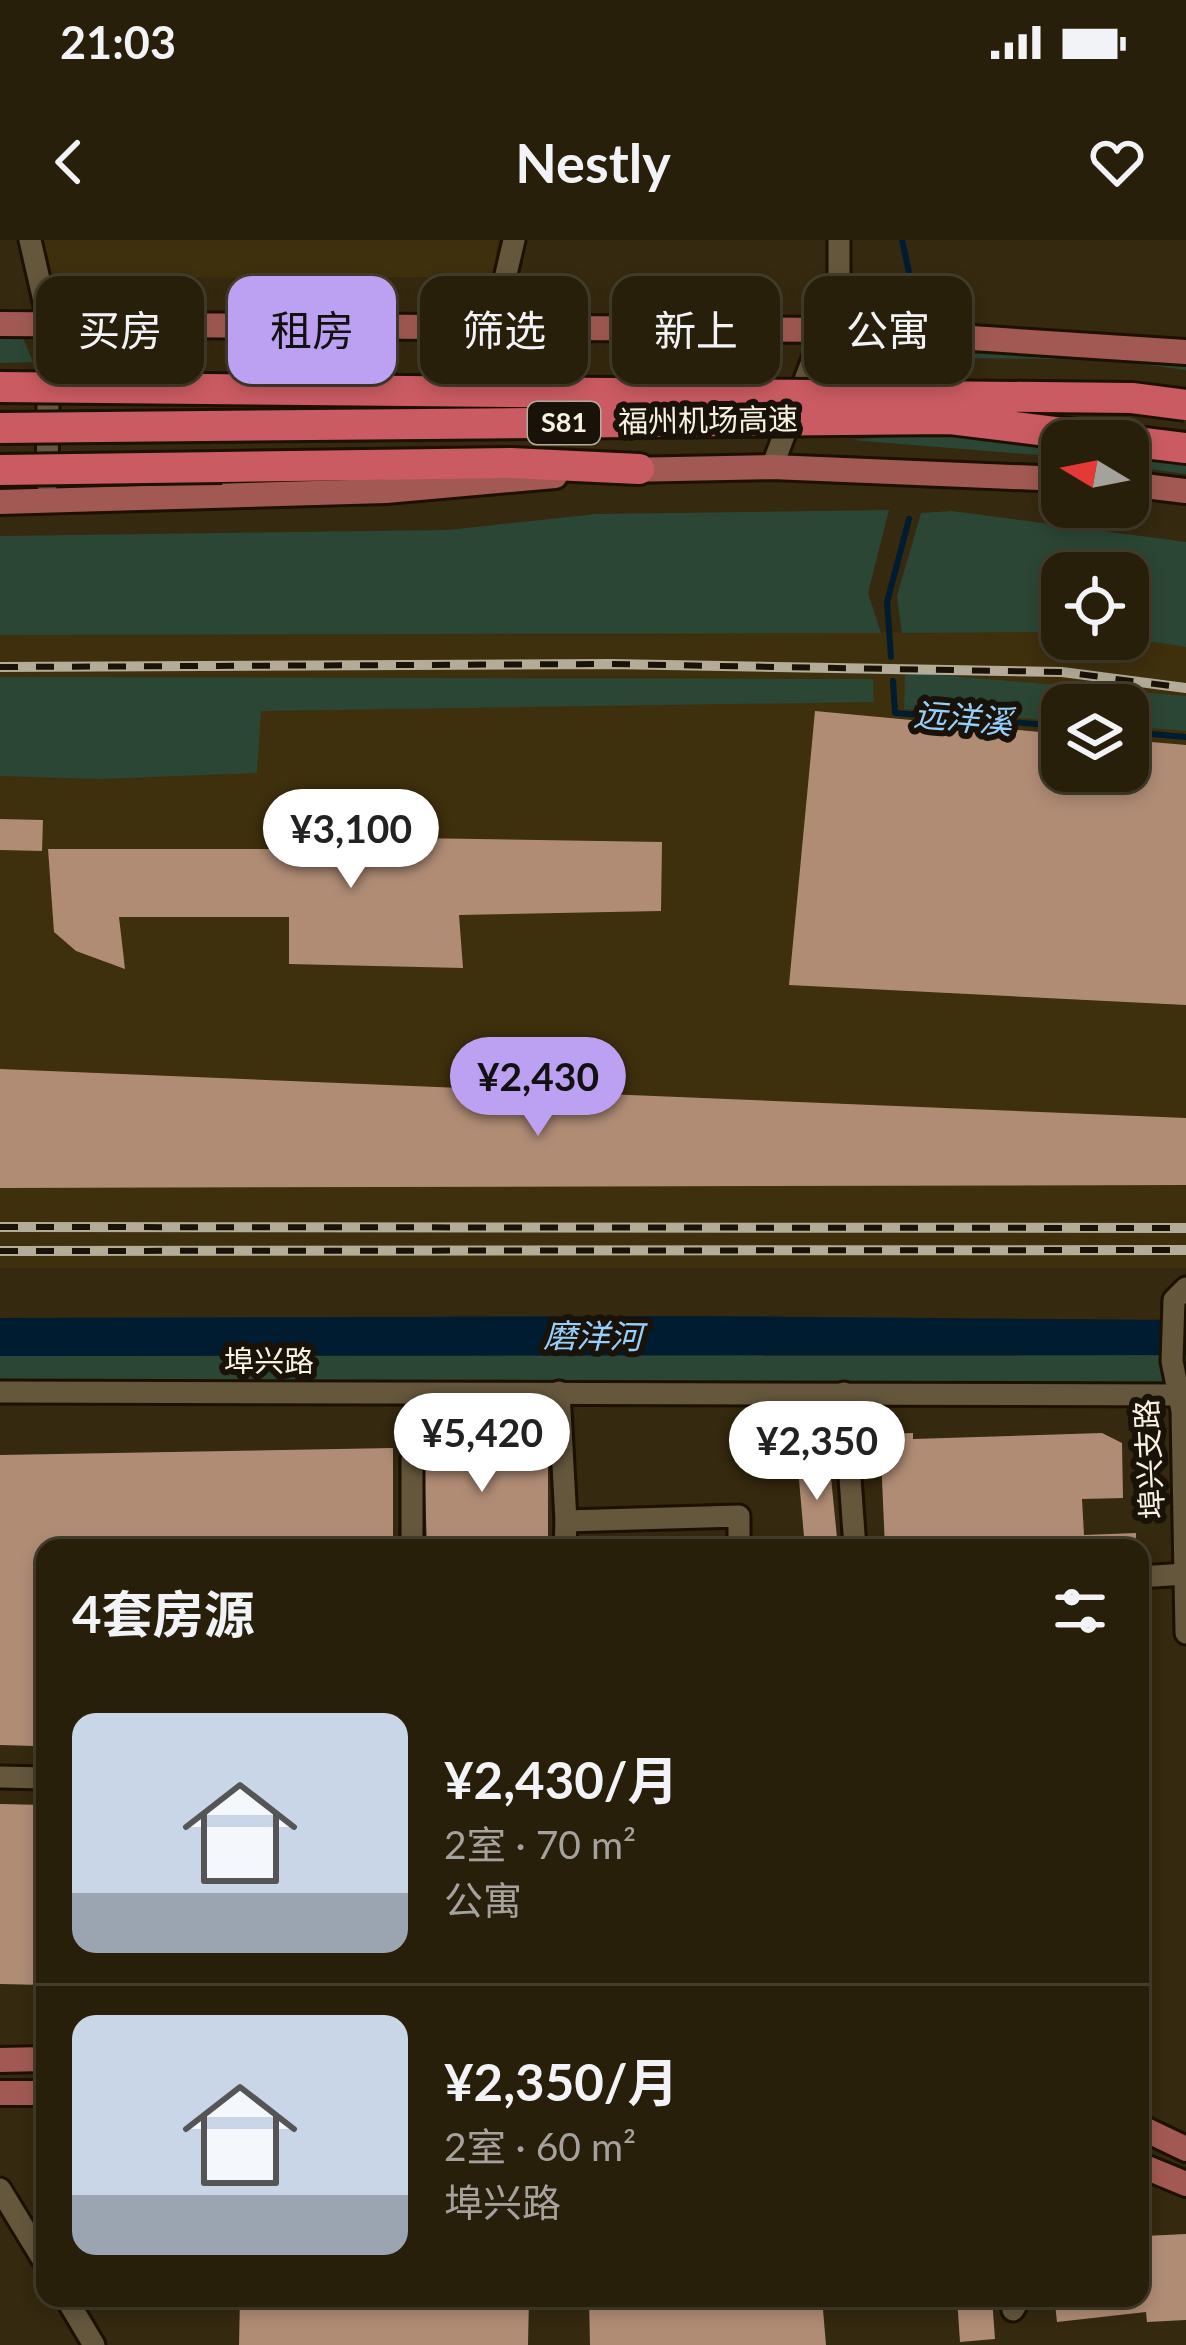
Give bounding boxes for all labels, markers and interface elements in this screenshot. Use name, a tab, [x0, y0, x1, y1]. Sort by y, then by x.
text: 21:03	[60, 15, 176, 69]
icon: back	[36, 129, 102, 195]
icon: heart	[1084, 129, 1150, 195]
text: Nestly	[515, 130, 671, 195]
chip: 买房	[36, 276, 204, 384]
chip: 租房	[228, 276, 396, 384]
chip: 筛选	[420, 276, 588, 384]
chip: 新上	[612, 276, 780, 384]
chip: 公寓	[804, 276, 972, 384]
street label: 福州机场高速	[618, 399, 798, 439]
road number: S81	[528, 402, 600, 444]
north arrow	[1041, 420, 1149, 528]
map controls	[1041, 420, 1149, 792]
button: locate	[1041, 552, 1149, 660]
button: layers	[1041, 684, 1149, 792]
water label: 远洋溪	[912, 693, 1017, 742]
pin: ¥3,100	[253, 789, 449, 891]
text: ¥3,100	[290, 805, 412, 851]
pin: ¥2,430	[440, 1037, 636, 1139]
text: ¥2,430	[477, 1053, 599, 1099]
water label: 磨洋河	[543, 1314, 649, 1356]
street label: 埠兴路	[224, 1342, 314, 1378]
pin: ¥5,420	[384, 1393, 580, 1495]
street label: 埠兴支路	[1127, 1398, 1169, 1520]
pin: ¥2,350	[719, 1401, 915, 1503]
text: ¥5,420	[421, 1409, 543, 1455]
text: ¥2,350	[756, 1417, 878, 1463]
icon: filters	[1047, 1578, 1113, 1644]
text: 4套房源	[72, 1583, 255, 1644]
text: ¥2,430/月	[444, 1749, 679, 1810]
icon: home	[168, 1761, 312, 1905]
text: 2室 · 70 m²	[444, 1821, 636, 1867]
text: 公寓	[444, 1877, 522, 1923]
text: ¥2,350/月	[444, 2051, 679, 2112]
icon: home	[168, 2063, 312, 2207]
text: 2室 · 60 m²	[444, 2123, 636, 2169]
text: 埠兴路	[444, 2179, 561, 2225]

